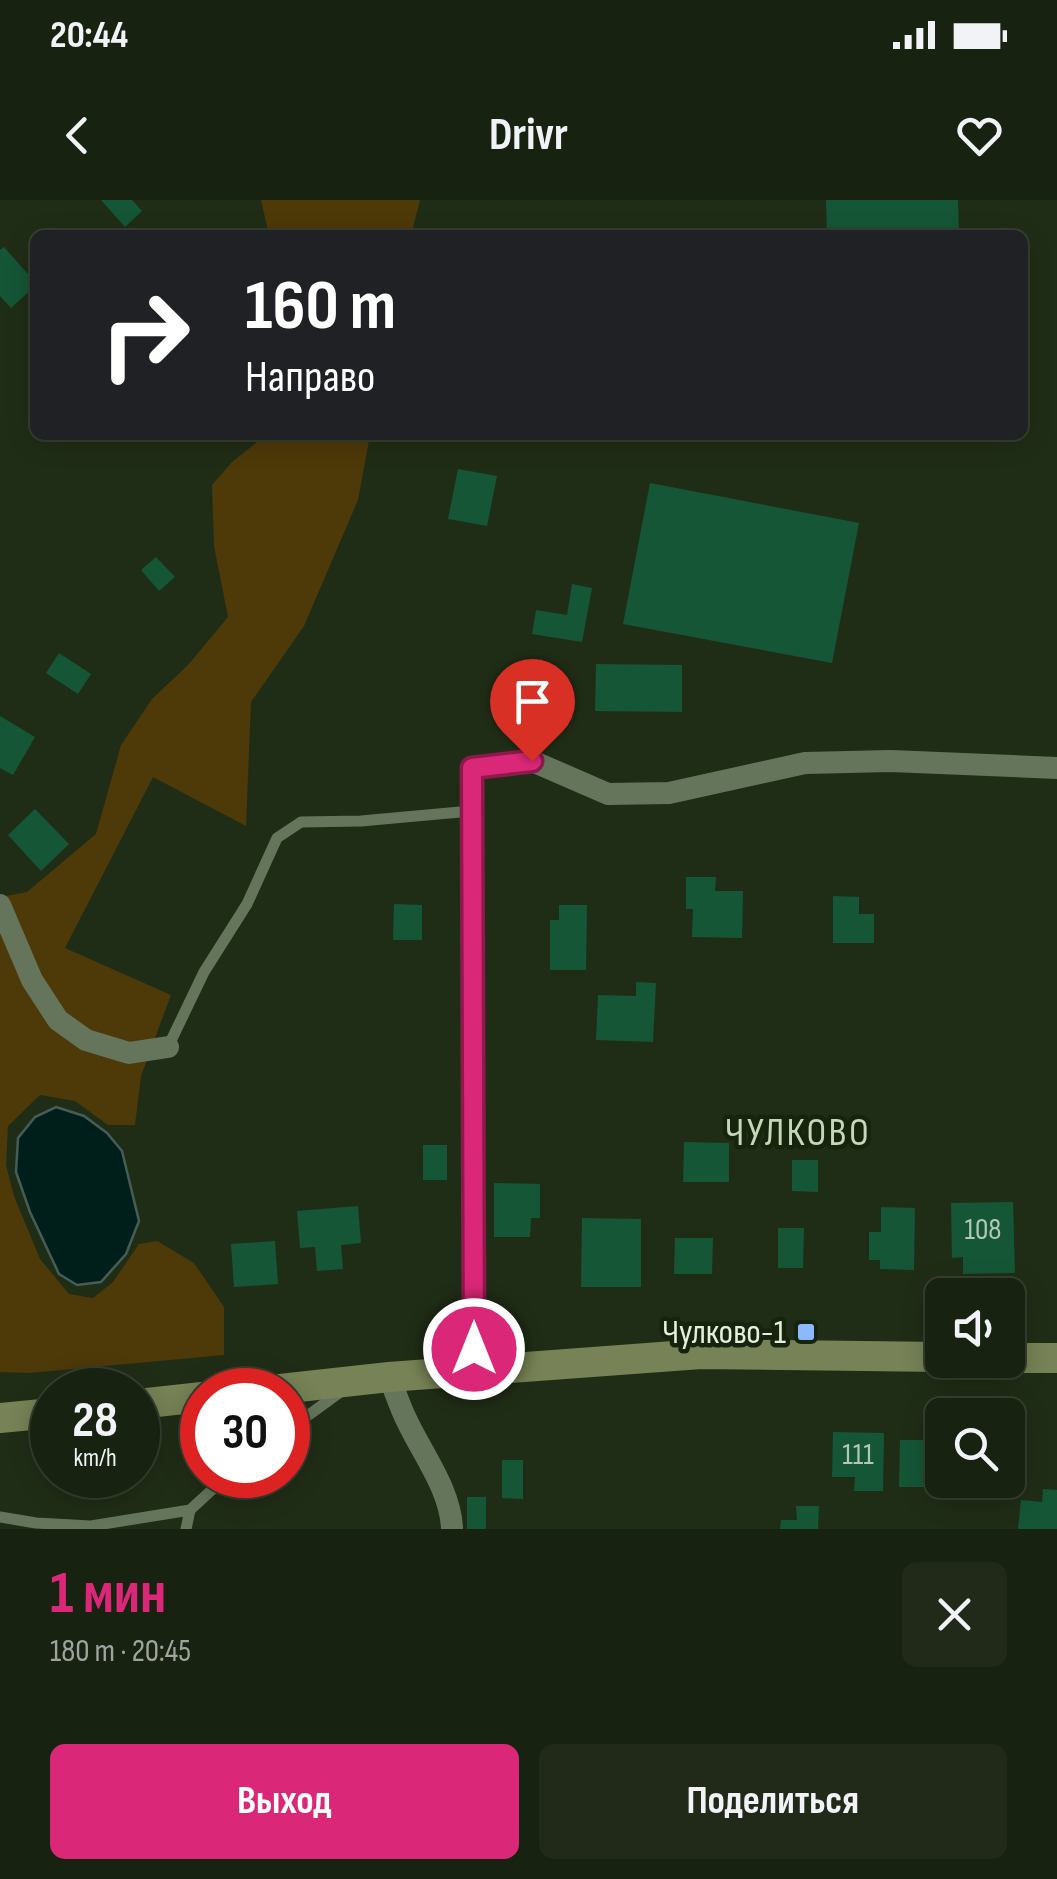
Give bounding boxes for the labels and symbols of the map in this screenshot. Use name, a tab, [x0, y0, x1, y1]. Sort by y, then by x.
pin	[490, 659, 575, 762]
district label: ЧУЛКОВО	[725, 1109, 871, 1157]
house number: 108	[964, 1212, 1002, 1248]
position arrow	[422, 1297, 526, 1401]
place label: Чулково-1	[662, 1311, 786, 1354]
marker: Чулково-1	[795, 1321, 817, 1343]
speed limit sign: 30	[180, 1368, 310, 1498]
house number: 111	[842, 1437, 874, 1473]

